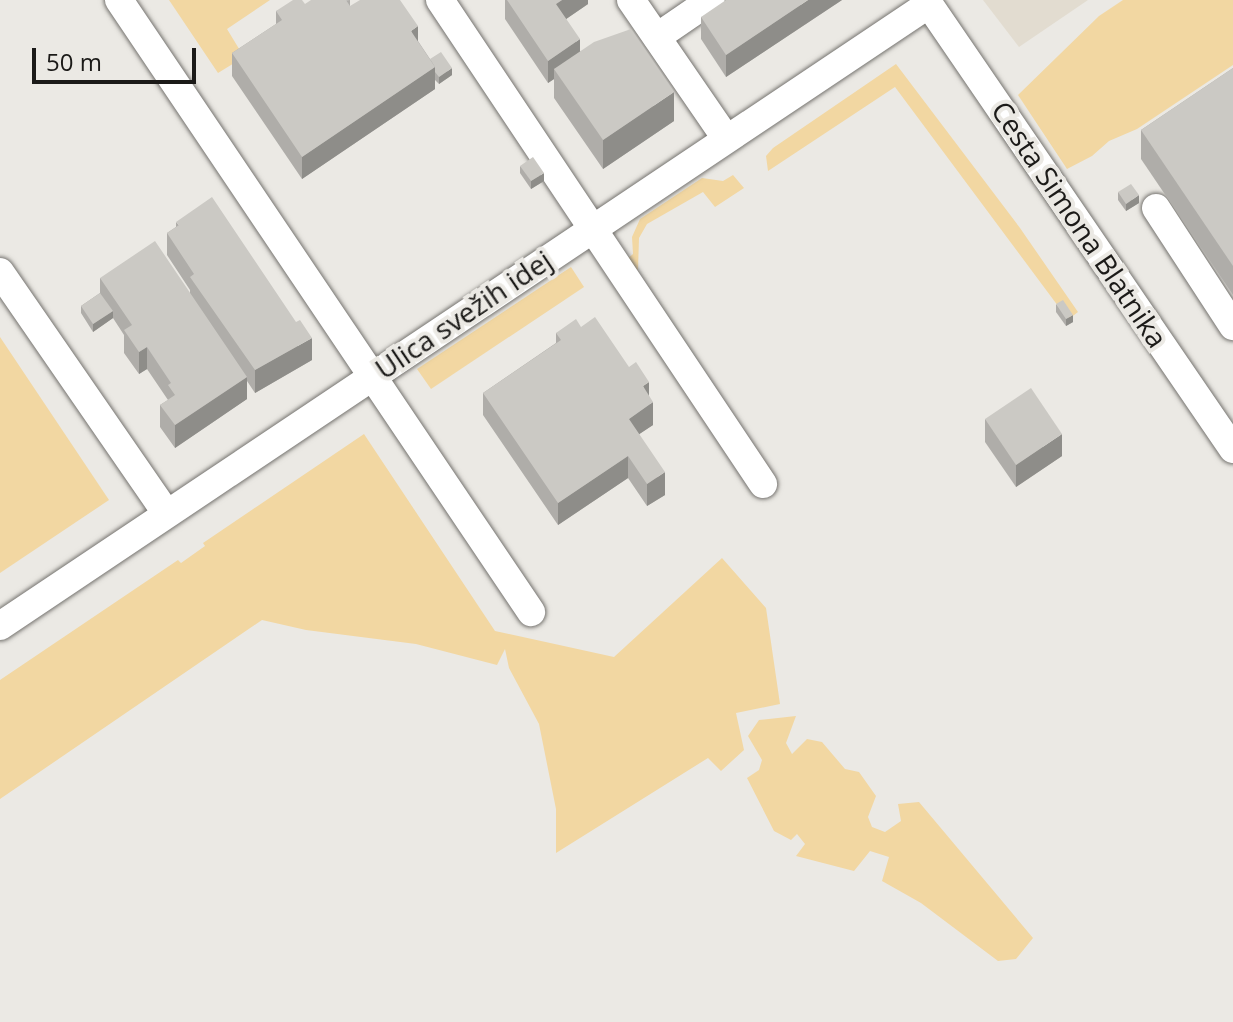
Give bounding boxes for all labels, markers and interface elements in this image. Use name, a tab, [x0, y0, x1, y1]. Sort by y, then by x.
scale bar	[36, 32, 200, 82]
text: 50 m	[46, 45, 102, 78]
street label: Cesta Simona Blatnika	[985, 94, 1175, 354]
street label: Ulica svežih idej	[368, 243, 558, 385]

